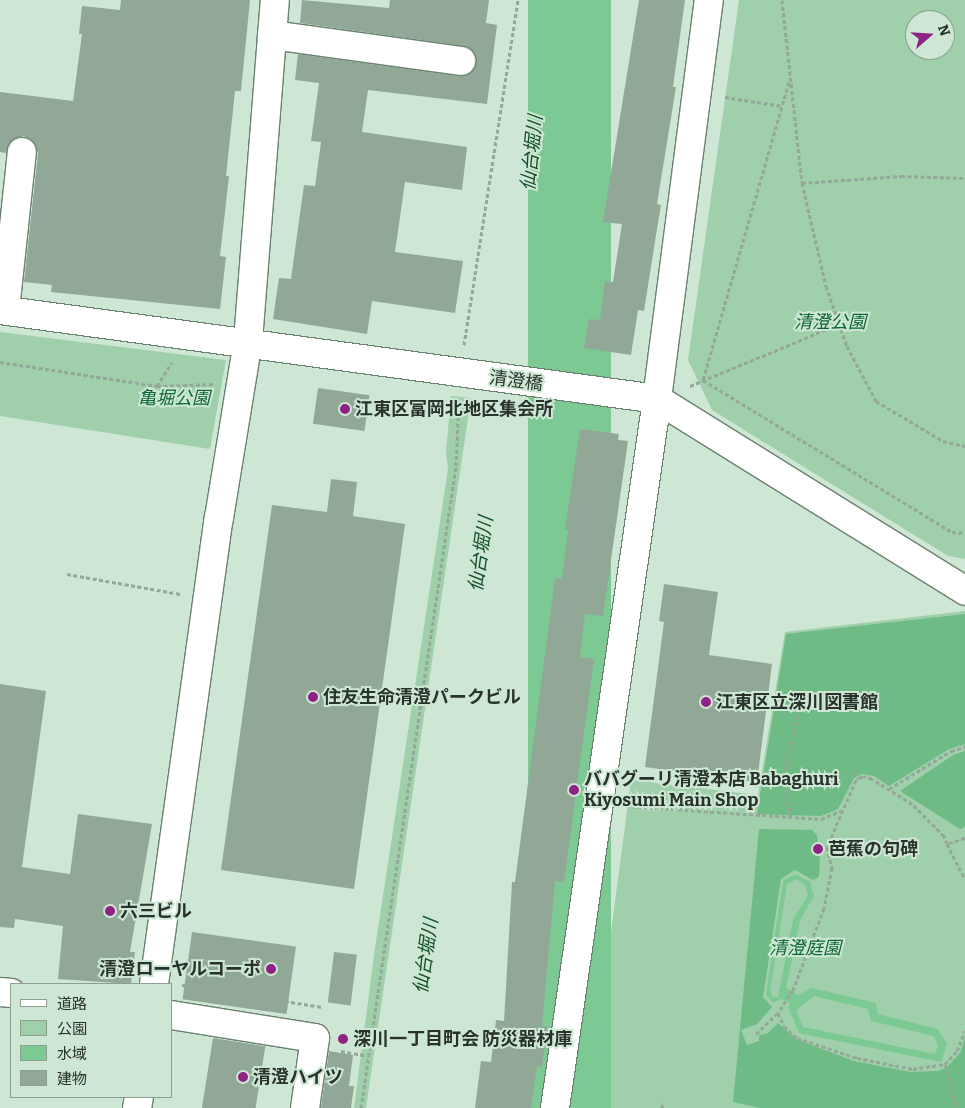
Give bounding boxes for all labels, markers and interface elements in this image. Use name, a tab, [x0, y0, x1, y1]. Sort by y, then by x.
north arrow	[905, 10, 955, 60]
text: N	[934, 22, 954, 38]
water label: 仙台堀川	[517, 114, 547, 192]
park label: 清澄公園	[794, 311, 866, 333]
street label: 清澄橋	[488, 367, 544, 395]
park label: 亀堀公園	[138, 387, 210, 409]
place label: 江東区富岡北地区集会所	[355, 398, 553, 420]
marker: 江東区富岡北地区集会所	[339, 403, 351, 415]
water label: 仙台堀川	[464, 515, 498, 593]
place label: 住友生命清澄パークビル	[323, 686, 521, 708]
marker: 住友生命清澄パークビル	[307, 691, 319, 703]
place label: 江東区立深川図書館	[716, 691, 878, 713]
marker: 江東区立深川図書館	[700, 696, 712, 708]
place label: ババグーリ清澄本店 Babaghuri Kiyosumi Main Shop	[584, 769, 839, 812]
marker: ババグーリ清澄本店 Babaghuri Kiyosumi Main Shop	[568, 784, 580, 796]
place label: 芭蕉の句碑	[828, 838, 918, 860]
marker: 芭蕉の句碑	[812, 843, 824, 855]
place label: 六三ビル	[120, 900, 192, 922]
marker: 六三ビル	[104, 905, 116, 917]
water label: 仙台堀川	[409, 917, 443, 995]
park label: 清澄庭園	[769, 937, 841, 959]
place label: 清澄ローヤルコーポ	[99, 958, 261, 980]
marker: 清澄ローヤルコーポ	[265, 963, 277, 975]
legend	[10, 983, 172, 1098]
text: 道路	[57, 995, 87, 1013]
text: 公園	[57, 1020, 87, 1038]
place label: 深川一丁目町会 防災器材庫	[353, 1028, 572, 1050]
marker: 深川一丁目町会 防災器材庫	[337, 1033, 349, 1045]
text: 水域	[57, 1045, 87, 1063]
place label: 清澄ハイツ	[253, 1066, 343, 1088]
text: 建物	[57, 1070, 87, 1088]
marker: 清澄ハイツ	[237, 1071, 249, 1083]

